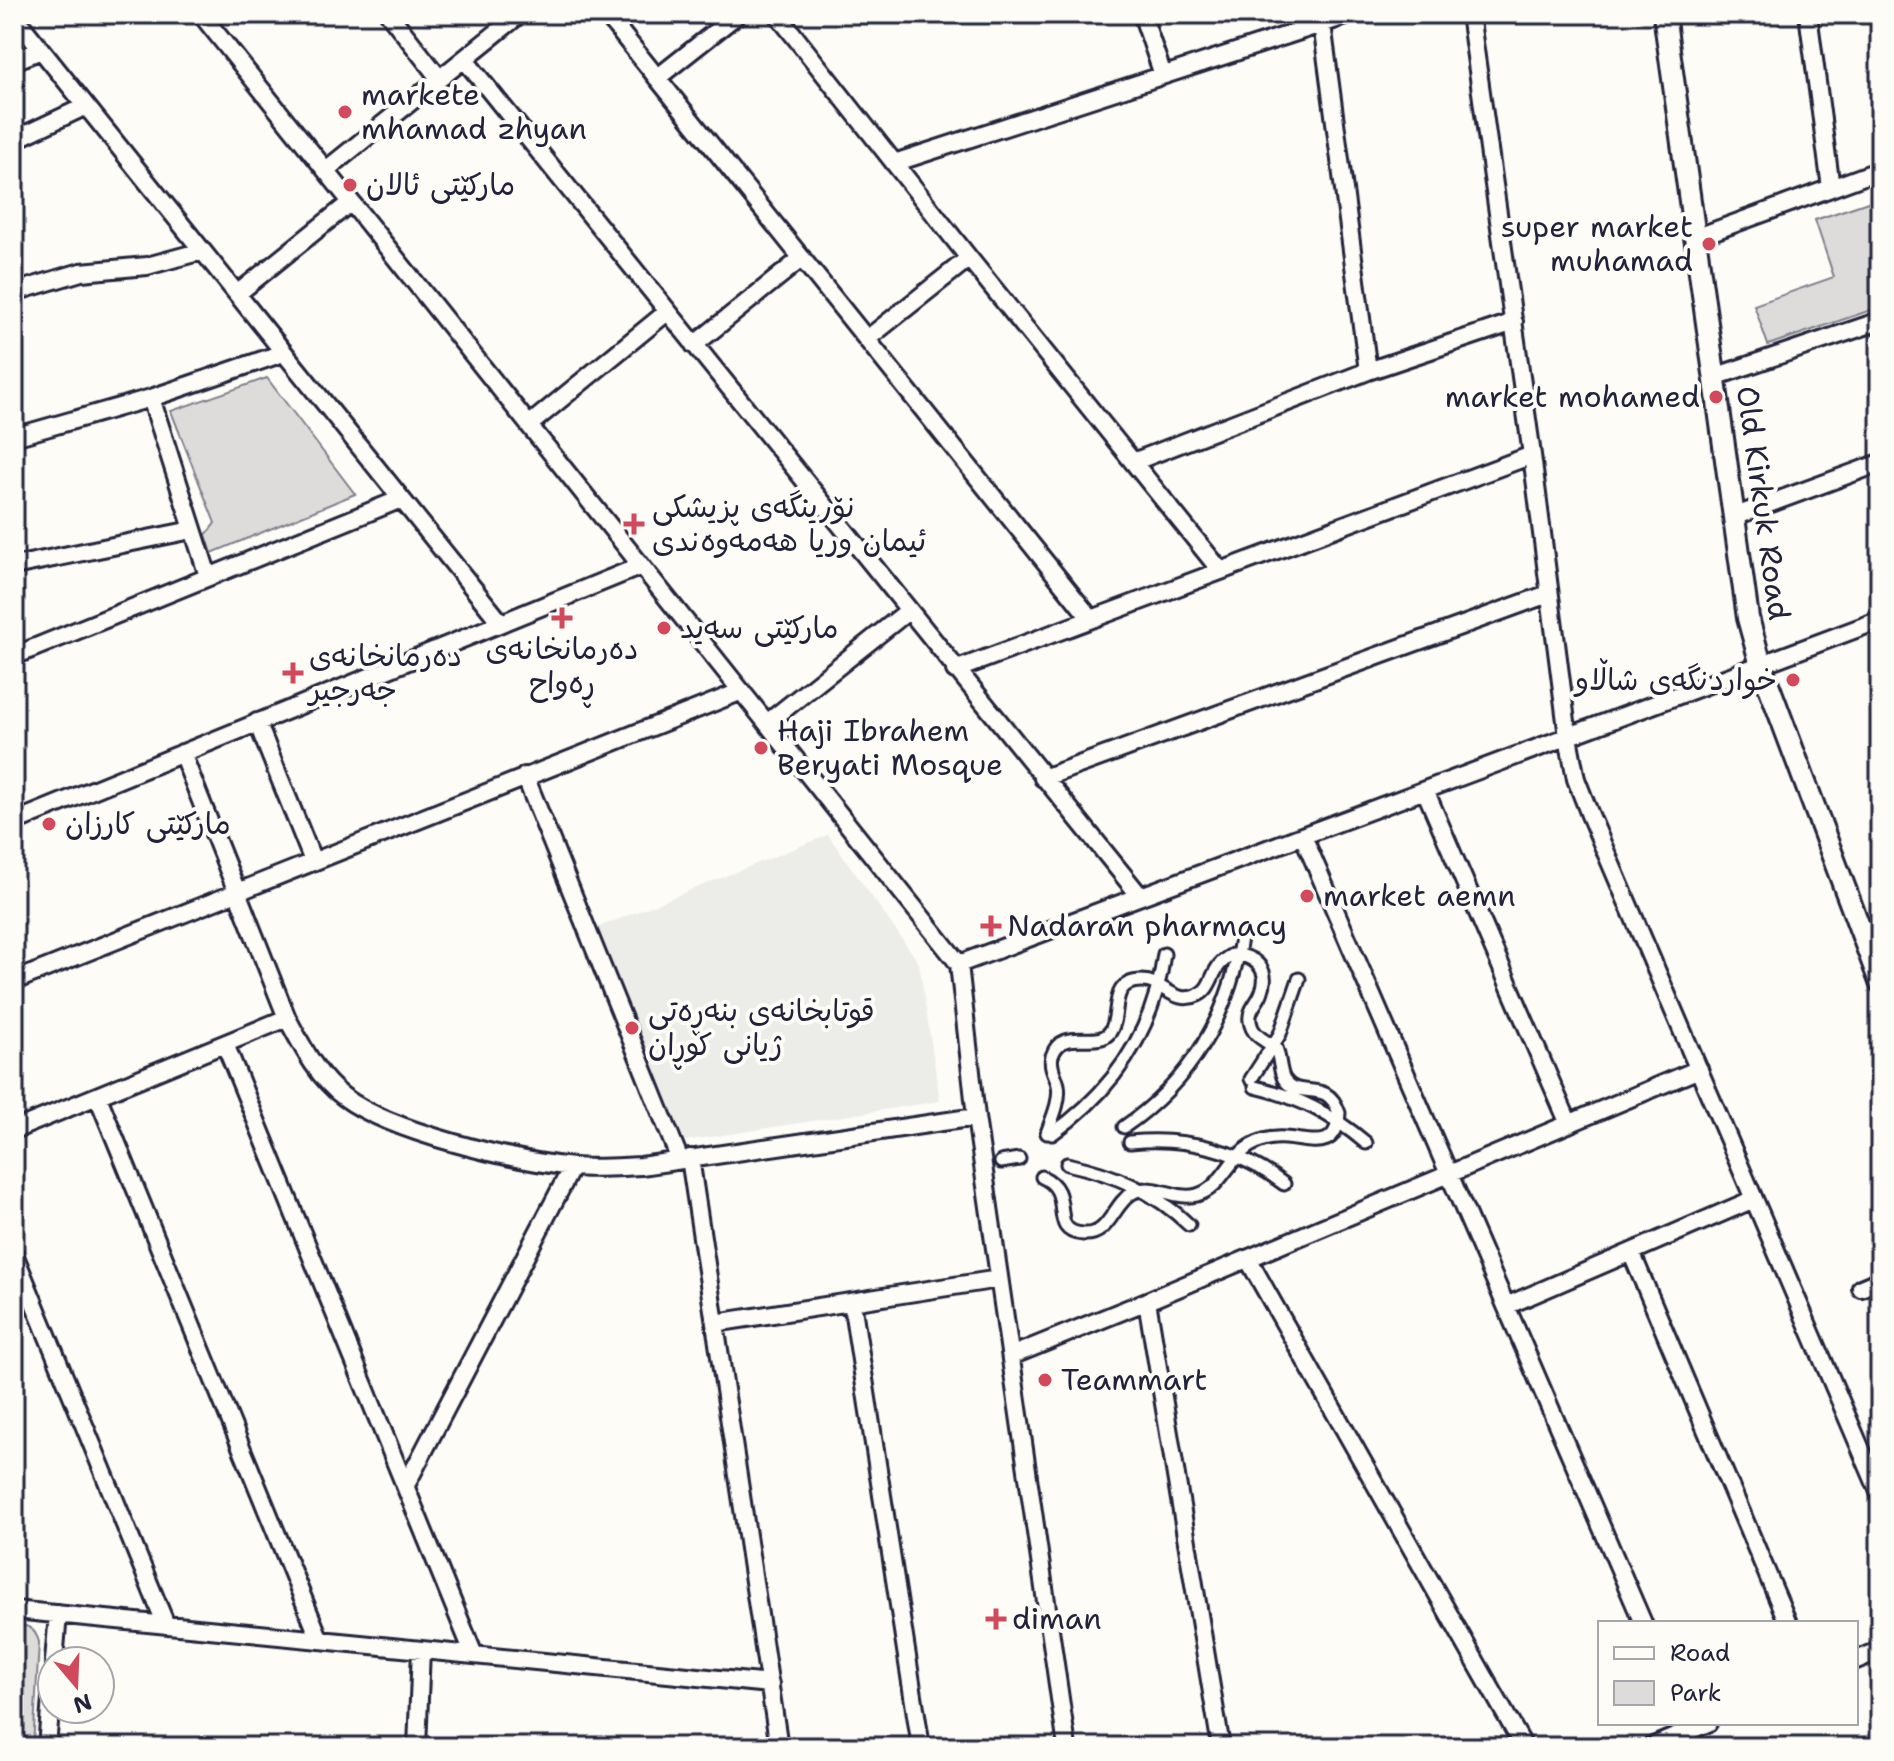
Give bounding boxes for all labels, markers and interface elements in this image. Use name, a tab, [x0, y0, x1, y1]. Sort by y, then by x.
place label: markete mhamad zhyan	[361, 74, 587, 149]
marker: markete mhamad zhyan	[336, 103, 354, 121]
place label: مارکێتی ئالان	[366, 164, 515, 205]
marker: مارکێتی ئالان	[341, 176, 359, 194]
place label: super market muhamad	[1501, 206, 1693, 281]
marker: super market muhamad	[1700, 235, 1718, 253]
place label: market mohamed	[1445, 376, 1700, 417]
street label: Old Kirkuk Road	[1727, 383, 1800, 623]
marker: market mohamed	[1707, 388, 1725, 406]
place label: نۆرینگەی پزیشکی ئیمان وریا هەمەوەندی	[652, 486, 926, 561]
marker: نۆرینگەی پزیشکی ئیمان وریا هەمەوەندی	[623, 513, 645, 535]
place label: مارکێتی سەید	[680, 607, 839, 648]
marker: دەرمانخانەی ڕەواح	[553, 609, 571, 627]
marker: مارکێتی سەید	[655, 619, 673, 637]
place label: دەرمانخانەی ڕەواح	[486, 628, 639, 708]
place label: دەرمانخانەی جەرجیر	[306, 635, 462, 710]
place label: خواردنگەی شاڵاو	[1573, 658, 1777, 700]
marker: دەرمانخانەی جەرجیر	[284, 664, 302, 682]
marker: خواردنگەی شاڵاو	[1784, 671, 1802, 689]
place label: Haji Ibrahem Beryati Mosque	[777, 710, 1003, 785]
marker: Haji Ibrahem Beryati Mosque	[752, 739, 770, 757]
place label: مارکێتی کارزان	[65, 803, 231, 844]
marker: مارکێتی کارزان	[40, 815, 58, 833]
place label: market aemn	[1323, 875, 1516, 916]
marker: market aemn	[1298, 887, 1316, 905]
place label: Nadaran pharmacy	[1007, 905, 1287, 946]
marker: Nadaran pharmacy	[982, 917, 1000, 935]
place label: قوتابخانەی بنەڕەتی ژیانی کوڕان	[648, 990, 875, 1070]
marker: قوتابخانەی بنەڕەتی ژیانی کوڕان	[623, 1019, 641, 1037]
place label: Teammart	[1061, 1359, 1207, 1400]
marker: Teammart	[1036, 1371, 1054, 1389]
place label: diman	[1012, 1598, 1102, 1639]
marker: diman	[987, 1610, 1005, 1628]
legend	[1598, 1621, 1858, 1725]
text: Road	[1670, 1637, 1730, 1669]
north arrow	[36, 1645, 116, 1725]
text: Park	[1670, 1677, 1722, 1709]
text: N	[69, 1687, 95, 1720]

